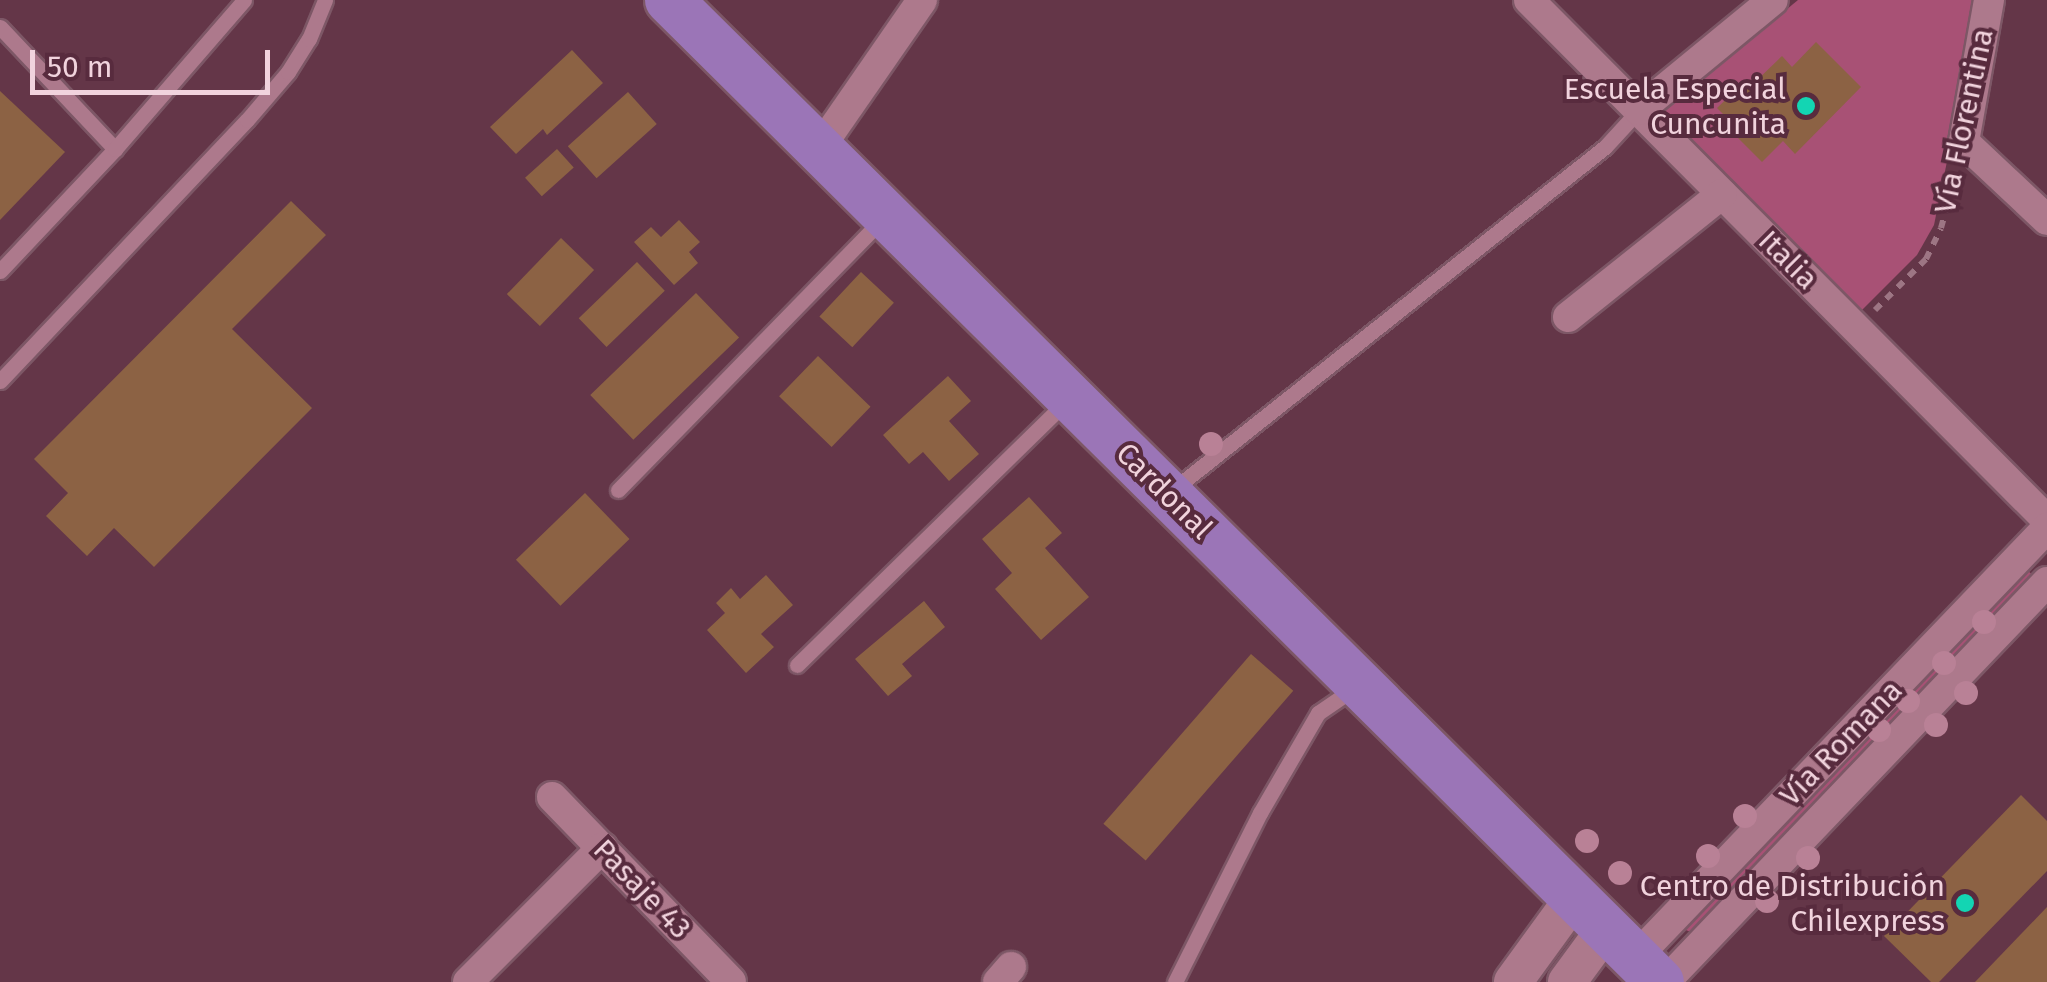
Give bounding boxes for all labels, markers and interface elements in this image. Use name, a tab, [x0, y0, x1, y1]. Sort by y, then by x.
street label: Vía Florentina	[1927, 25, 2001, 217]
scale bar	[35, 30, 275, 92]
text: 50 m	[47, 49, 112, 85]
place label: Escuela Especial Cuncunita	[1564, 71, 1786, 142]
marker: Escuela Especial Cuncunita	[1795, 95, 1817, 117]
street label: Italia	[1751, 223, 1825, 297]
street label: Cardonal	[1108, 435, 1220, 547]
street label: Vía Romana	[1772, 673, 1910, 813]
street label: Pasaje 43	[586, 832, 698, 946]
place label: Centro de Distribución Chilexpress	[1640, 868, 1945, 938]
marker: Centro de Distribución Chilexpress	[1954, 892, 1976, 914]

